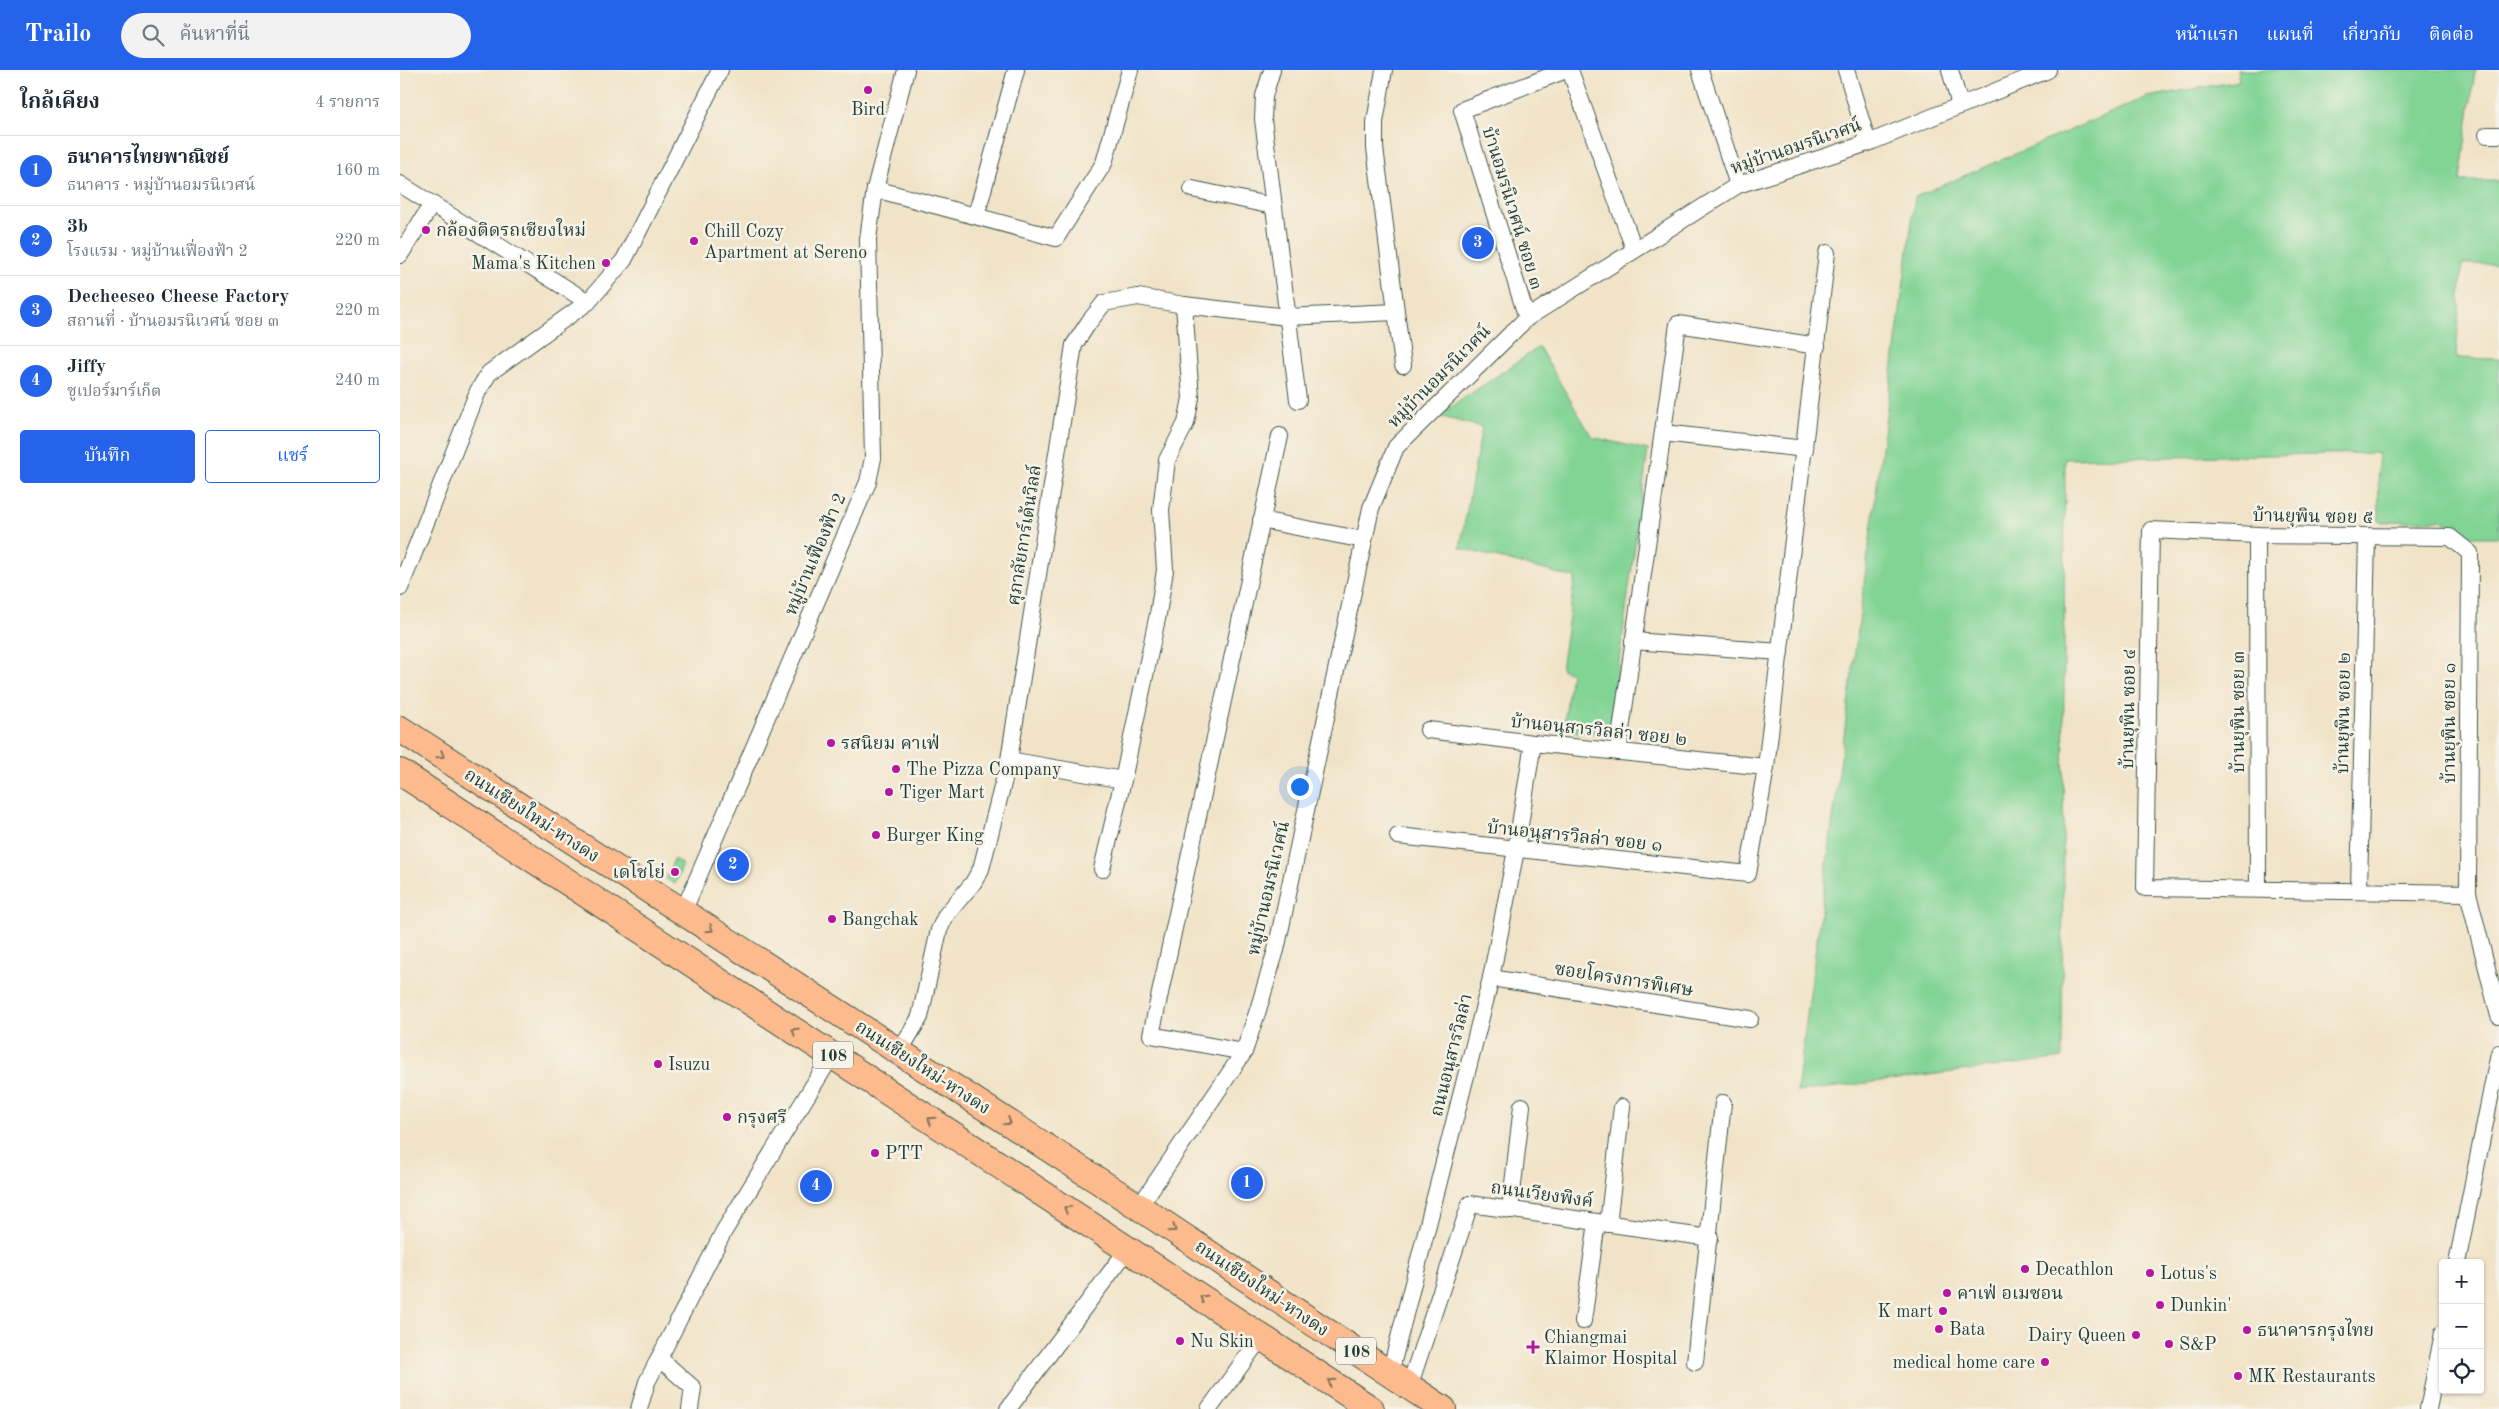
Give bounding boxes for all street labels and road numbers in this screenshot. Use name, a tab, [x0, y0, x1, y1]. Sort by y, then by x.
street label: หมู่บ้านอมรนิเวศน์	[1728, 113, 1865, 179]
street label: บ้านอมรนิเวศน์ ซอย ๓	[1479, 124, 1548, 292]
street label: หมู่บ้านอมรนิเวศน์	[1383, 320, 1495, 432]
street label: ศุภาลัยการ์เด้นวิลล์	[1002, 463, 1047, 607]
street label: หมู่บ้านเฟื่องฟ้า 2	[777, 488, 851, 619]
street label: บ้านยุพิน ซอย ๕	[2253, 505, 2373, 529]
street label: บ้านยุพิน ซอย ๔	[2117, 649, 2141, 769]
street label: บ้านยุพิน ซอย ๓	[2228, 651, 2250, 773]
street label: บ้านยุพิน ซอย ๒	[2332, 652, 2356, 774]
street label: บ้านยุพิน ซอย ๑	[2439, 663, 2461, 783]
street label: บ้านอนุสารวิลล่า ซอย ๒	[1510, 711, 1688, 751]
street label: ถนนเชียงใหม่-หางดง	[461, 762, 604, 866]
street label: บ้านอนุสารวิลล่า ซอย ๑	[1486, 817, 1664, 857]
street label: หมู่บ้านอมรนิเวศน์	[1242, 819, 1294, 957]
street label: ซอยโครงการพิเศษ	[1553, 955, 1696, 1000]
street label: ถนนอนุสารวิลล่า	[1426, 992, 1478, 1119]
street label: ถนนเชียงใหม่-หางดง	[852, 1014, 995, 1118]
road number: 108	[813, 1042, 853, 1068]
street label: ถนนเวียงพิงค์	[1489, 1176, 1595, 1211]
street label: ถนนเชียงใหม่-หางดง	[1191, 1234, 1334, 1340]
road number: 108	[1336, 1338, 1376, 1364]

